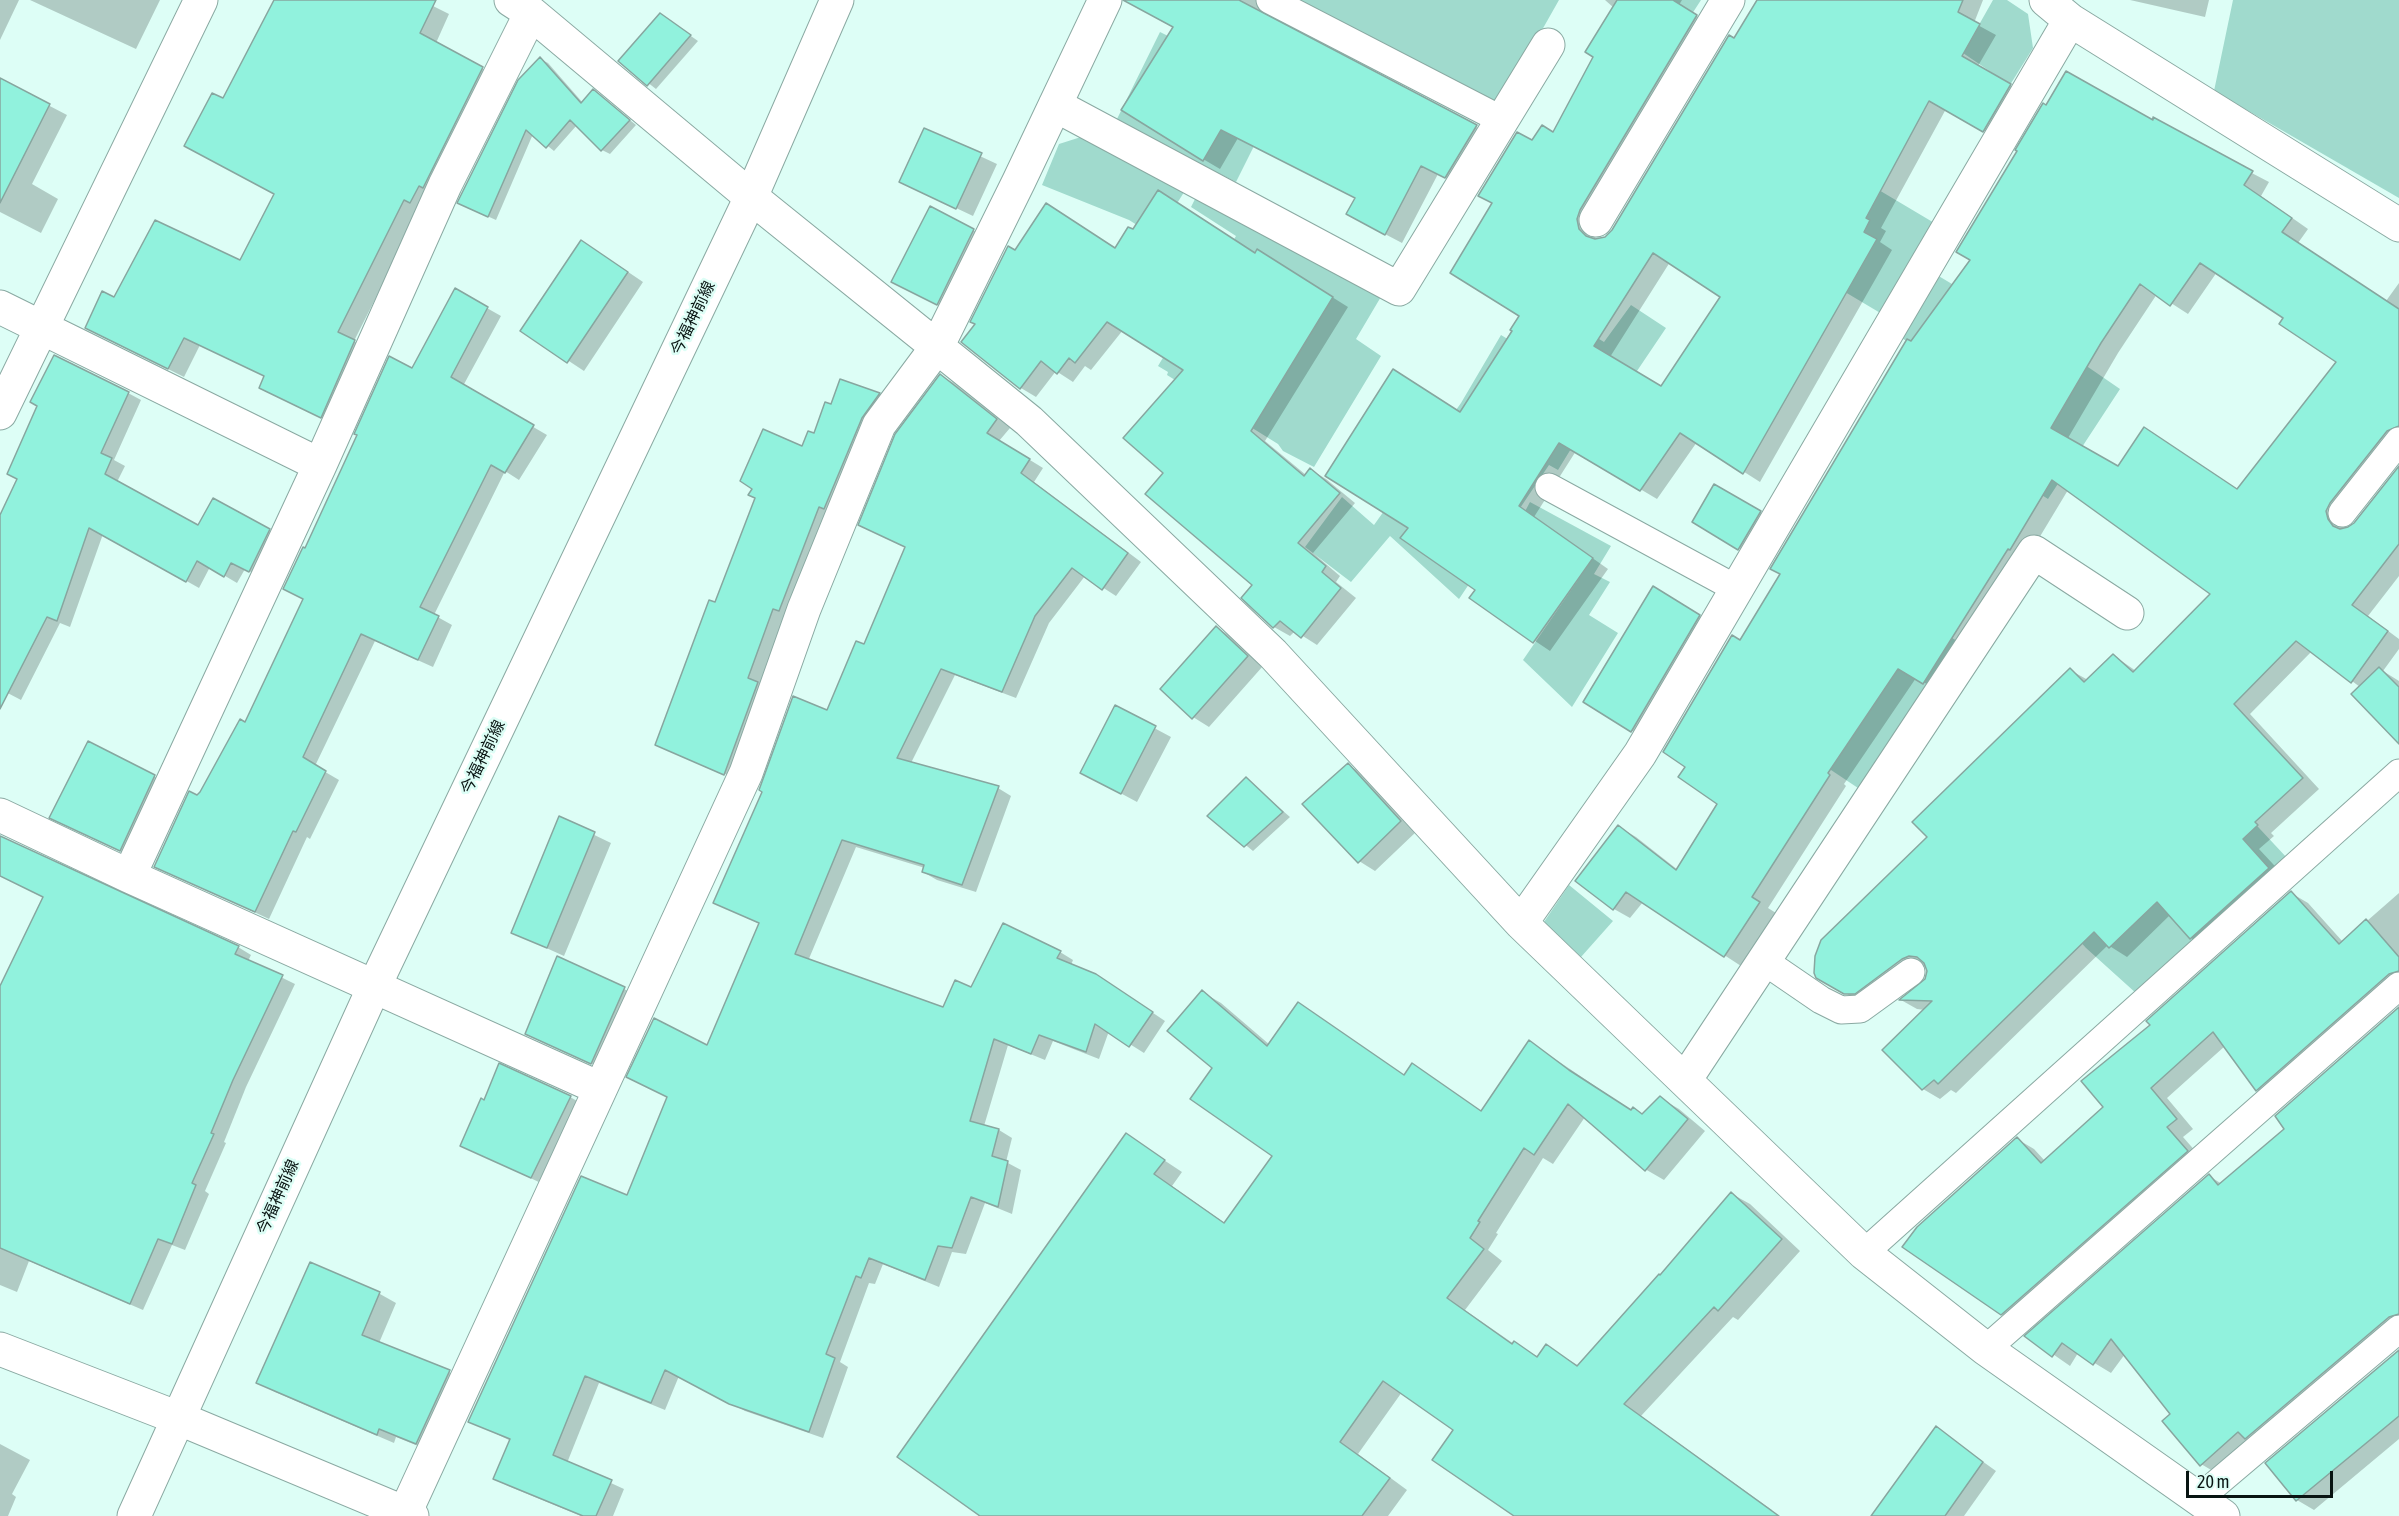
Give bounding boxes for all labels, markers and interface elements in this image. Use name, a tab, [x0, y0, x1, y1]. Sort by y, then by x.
street label: 今福神前線	[667, 278, 719, 358]
street label: 今福神前線	[457, 717, 509, 797]
street label: 今福神前線	[253, 1157, 303, 1237]
scale bar	[2189, 1459, 2336, 1497]
text: 20 m	[2197, 1471, 2229, 1492]

